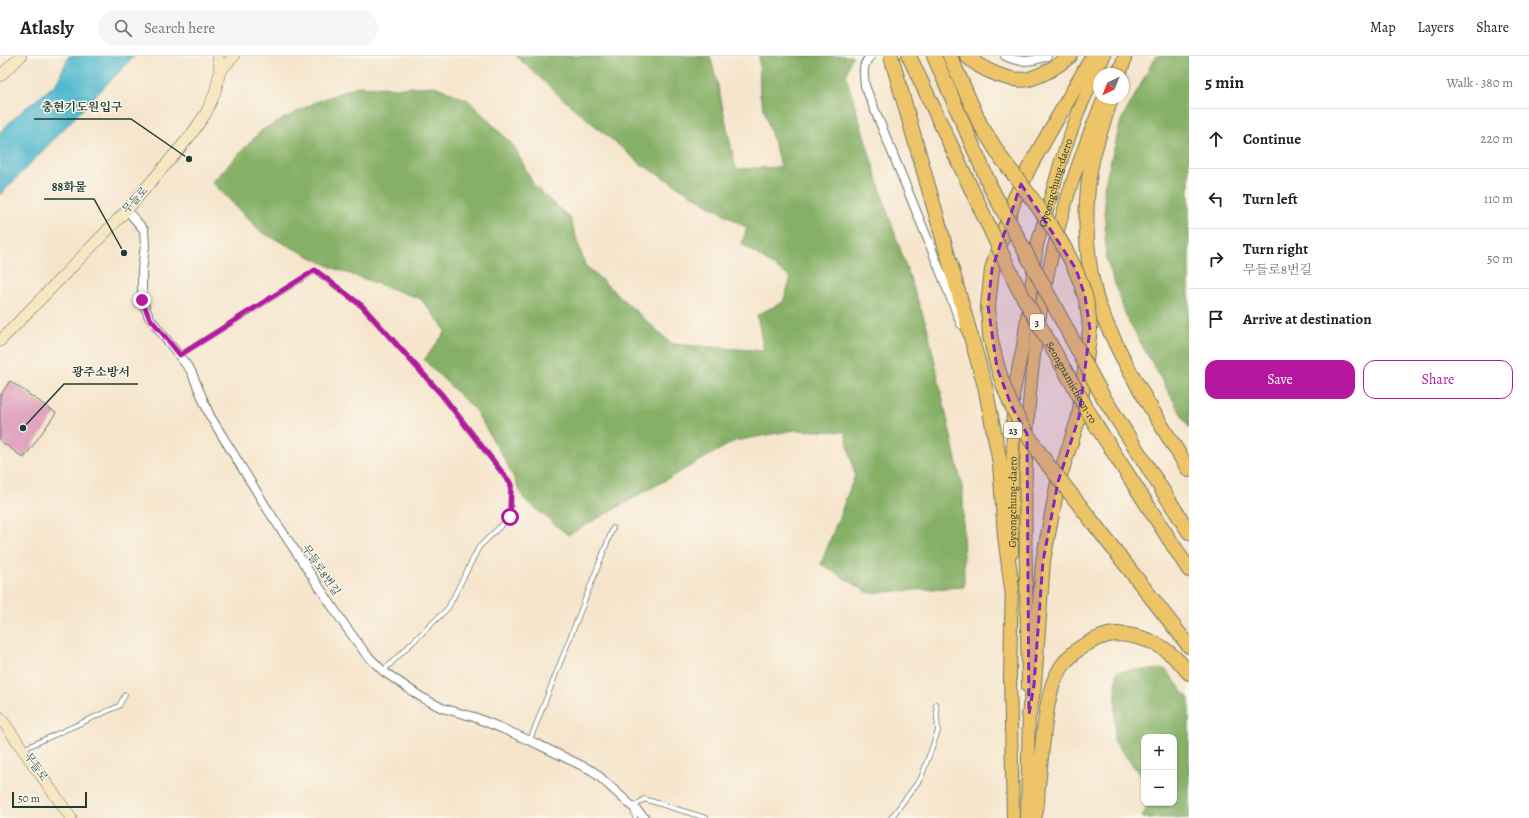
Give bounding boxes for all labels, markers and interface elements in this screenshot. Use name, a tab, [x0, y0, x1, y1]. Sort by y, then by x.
search box	[98, 10, 378, 46]
text: Atlasly	[20, 15, 74, 41]
icon: search	[112, 17, 134, 39]
text: Search here	[144, 18, 215, 38]
text: Map	[1370, 18, 1396, 37]
text: Layers	[1418, 18, 1454, 37]
text: Share	[1476, 18, 1509, 37]
north arrow	[1093, 68, 1129, 104]
text: 5 min	[1205, 71, 1244, 94]
text: Walk · 380 m	[1446, 74, 1513, 91]
callout: 충현기도원입구	[34, 95, 131, 119]
text: 충현기도원입구	[41, 99, 123, 115]
icon: ahead	[1205, 128, 1227, 150]
text: Continue	[1243, 129, 1301, 149]
text: 220 m	[1480, 130, 1513, 147]
street label: Gyeongchung-daero	[1035, 136, 1076, 229]
callout: 88화물	[44, 175, 94, 199]
text: 88화물	[52, 179, 87, 195]
street label: 무들로	[119, 183, 151, 217]
icon: left	[1205, 188, 1227, 210]
text: Turn left	[1243, 189, 1298, 209]
text: 110 m	[1484, 190, 1513, 207]
text: Turn right	[1243, 239, 1308, 259]
icon: right	[1205, 248, 1227, 270]
text: 50 m	[1487, 250, 1513, 267]
text: 무들로8번길	[1243, 261, 1312, 278]
route end	[133, 291, 151, 309]
icon: arrive	[1205, 308, 1227, 330]
text: Arrive at destination	[1243, 309, 1372, 329]
road number: 3	[1030, 314, 1044, 330]
street label: Seongnamicheon-ro	[1042, 339, 1101, 426]
callout: 광주소방서	[64, 360, 138, 384]
button: Save	[1205, 360, 1355, 399]
button: Share	[1363, 360, 1513, 399]
text: 광주소방서	[72, 364, 130, 380]
road number: 23	[1004, 422, 1022, 438]
street label: Gyeongchung-daero	[1005, 456, 1020, 548]
route start	[501, 508, 519, 526]
street label: 무들로8번길	[298, 542, 344, 598]
map controls	[1141, 734, 1177, 806]
button: +	[1141, 734, 1177, 770]
street label: 무들로	[21, 750, 51, 785]
button: −	[1141, 770, 1177, 806]
scale bar	[12, 790, 87, 809]
text: 50 m	[18, 791, 40, 806]

